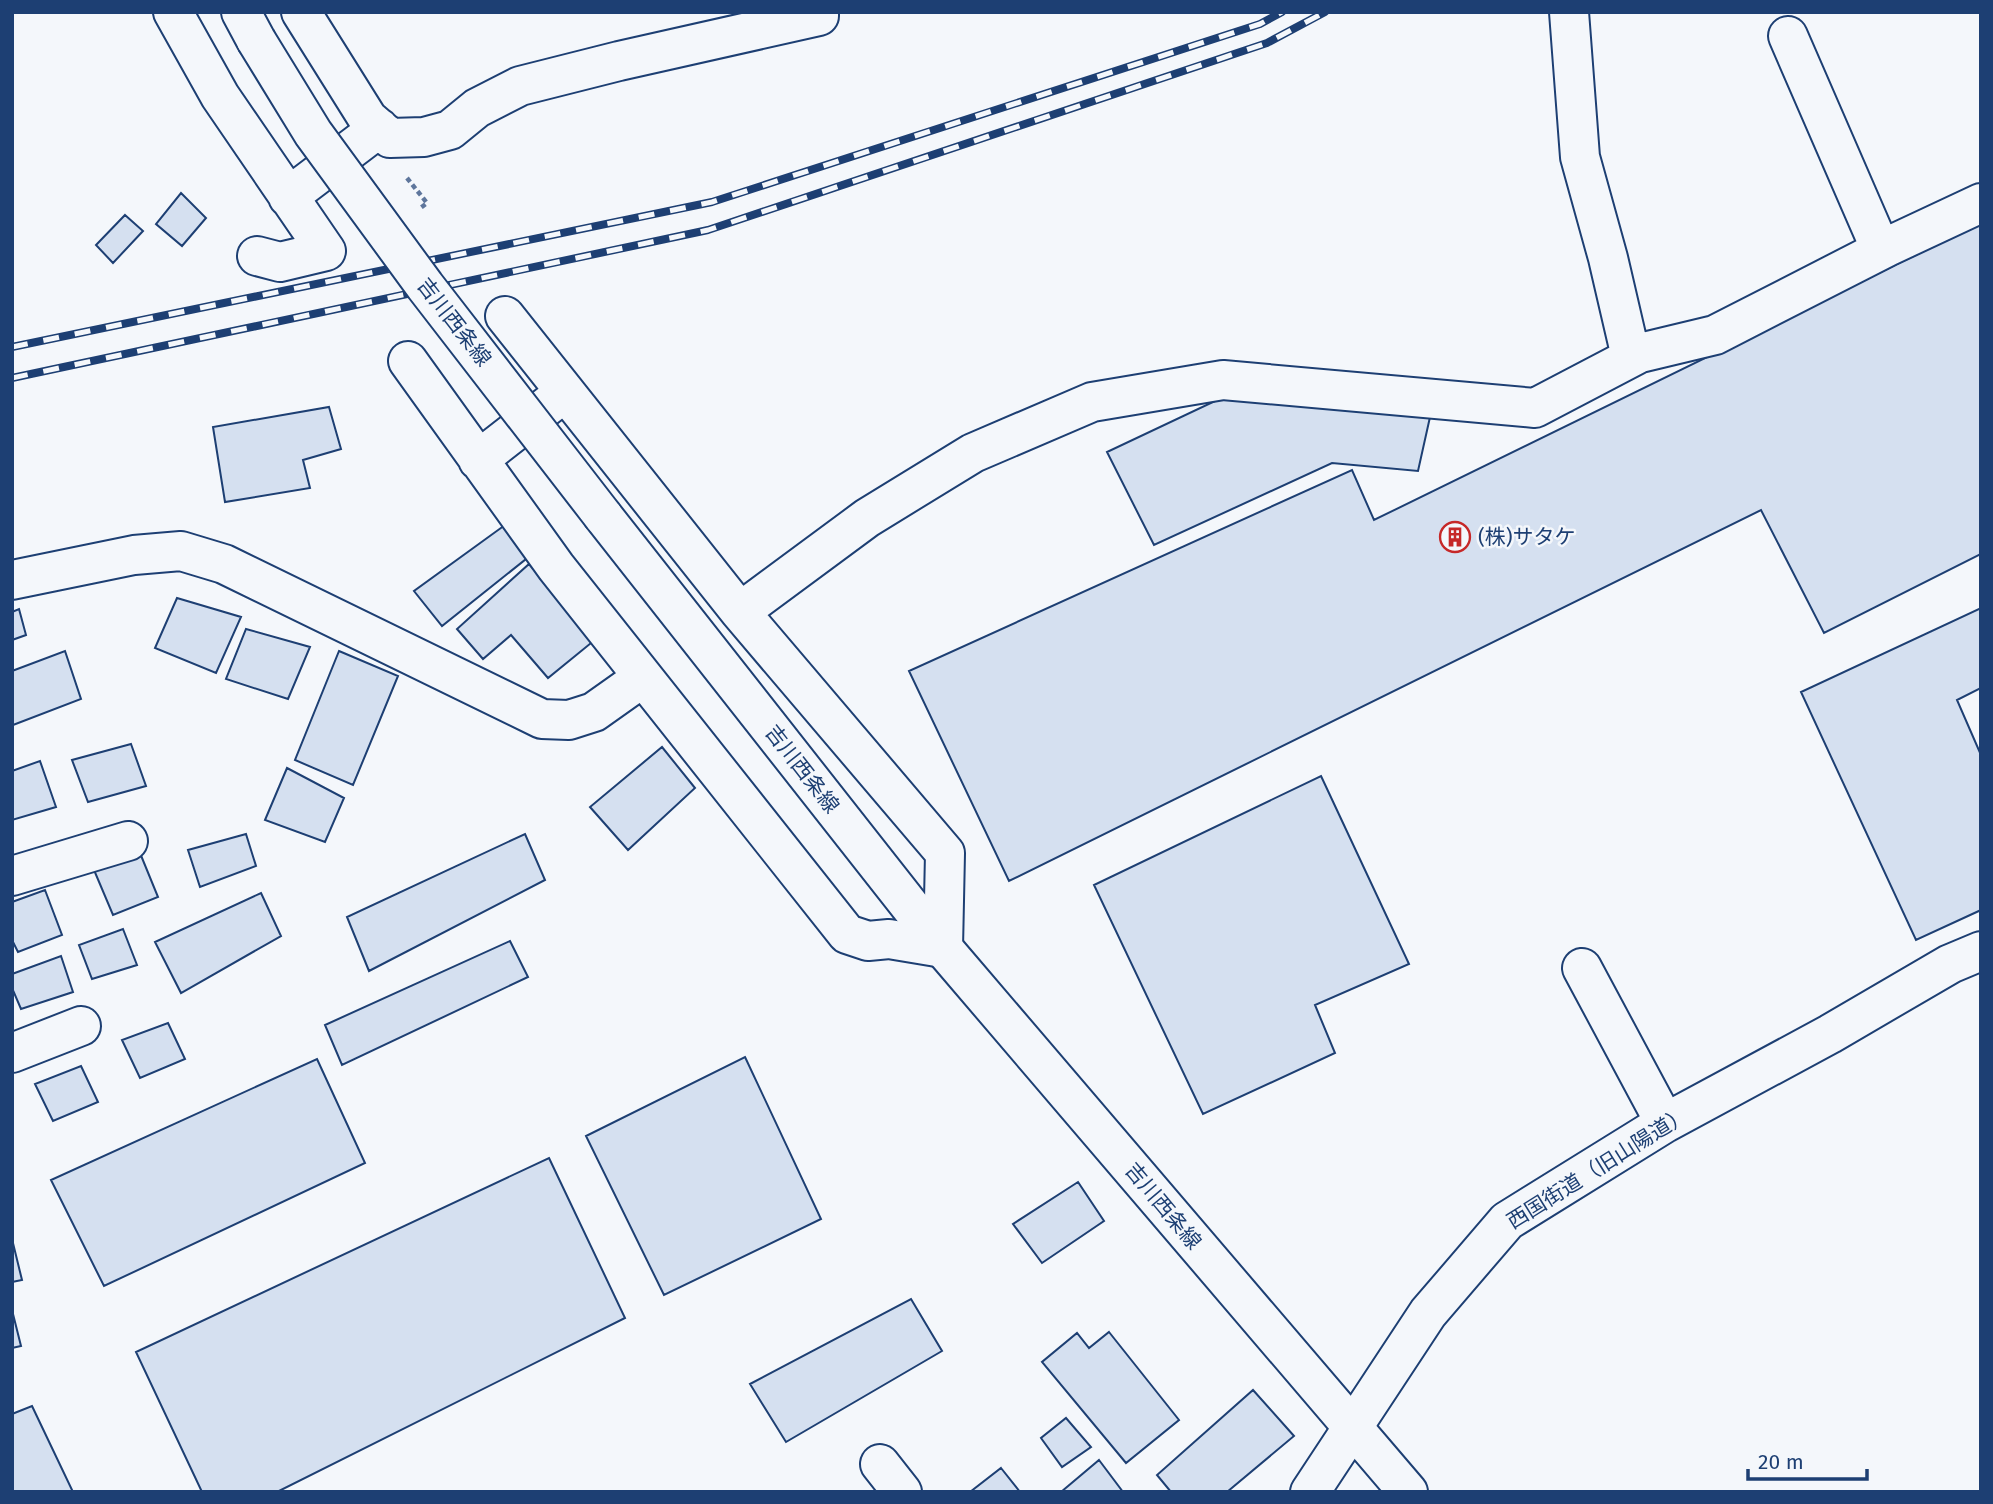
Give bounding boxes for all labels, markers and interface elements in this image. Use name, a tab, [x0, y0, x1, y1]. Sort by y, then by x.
street label: 吉川西条線	[411, 273, 497, 371]
building icon: (株)サタケ	[1438, 520, 1472, 554]
place label: (株)サタケ	[1478, 524, 1576, 550]
street label: 吉川西条線	[759, 720, 845, 818]
street label: 西国街道（旧山陽道）	[1502, 1101, 1694, 1235]
street label: 吉川西条線	[1119, 1157, 1207, 1255]
scale bar	[1748, 1438, 1867, 1482]
text: 20 m	[1758, 1449, 1804, 1475]

